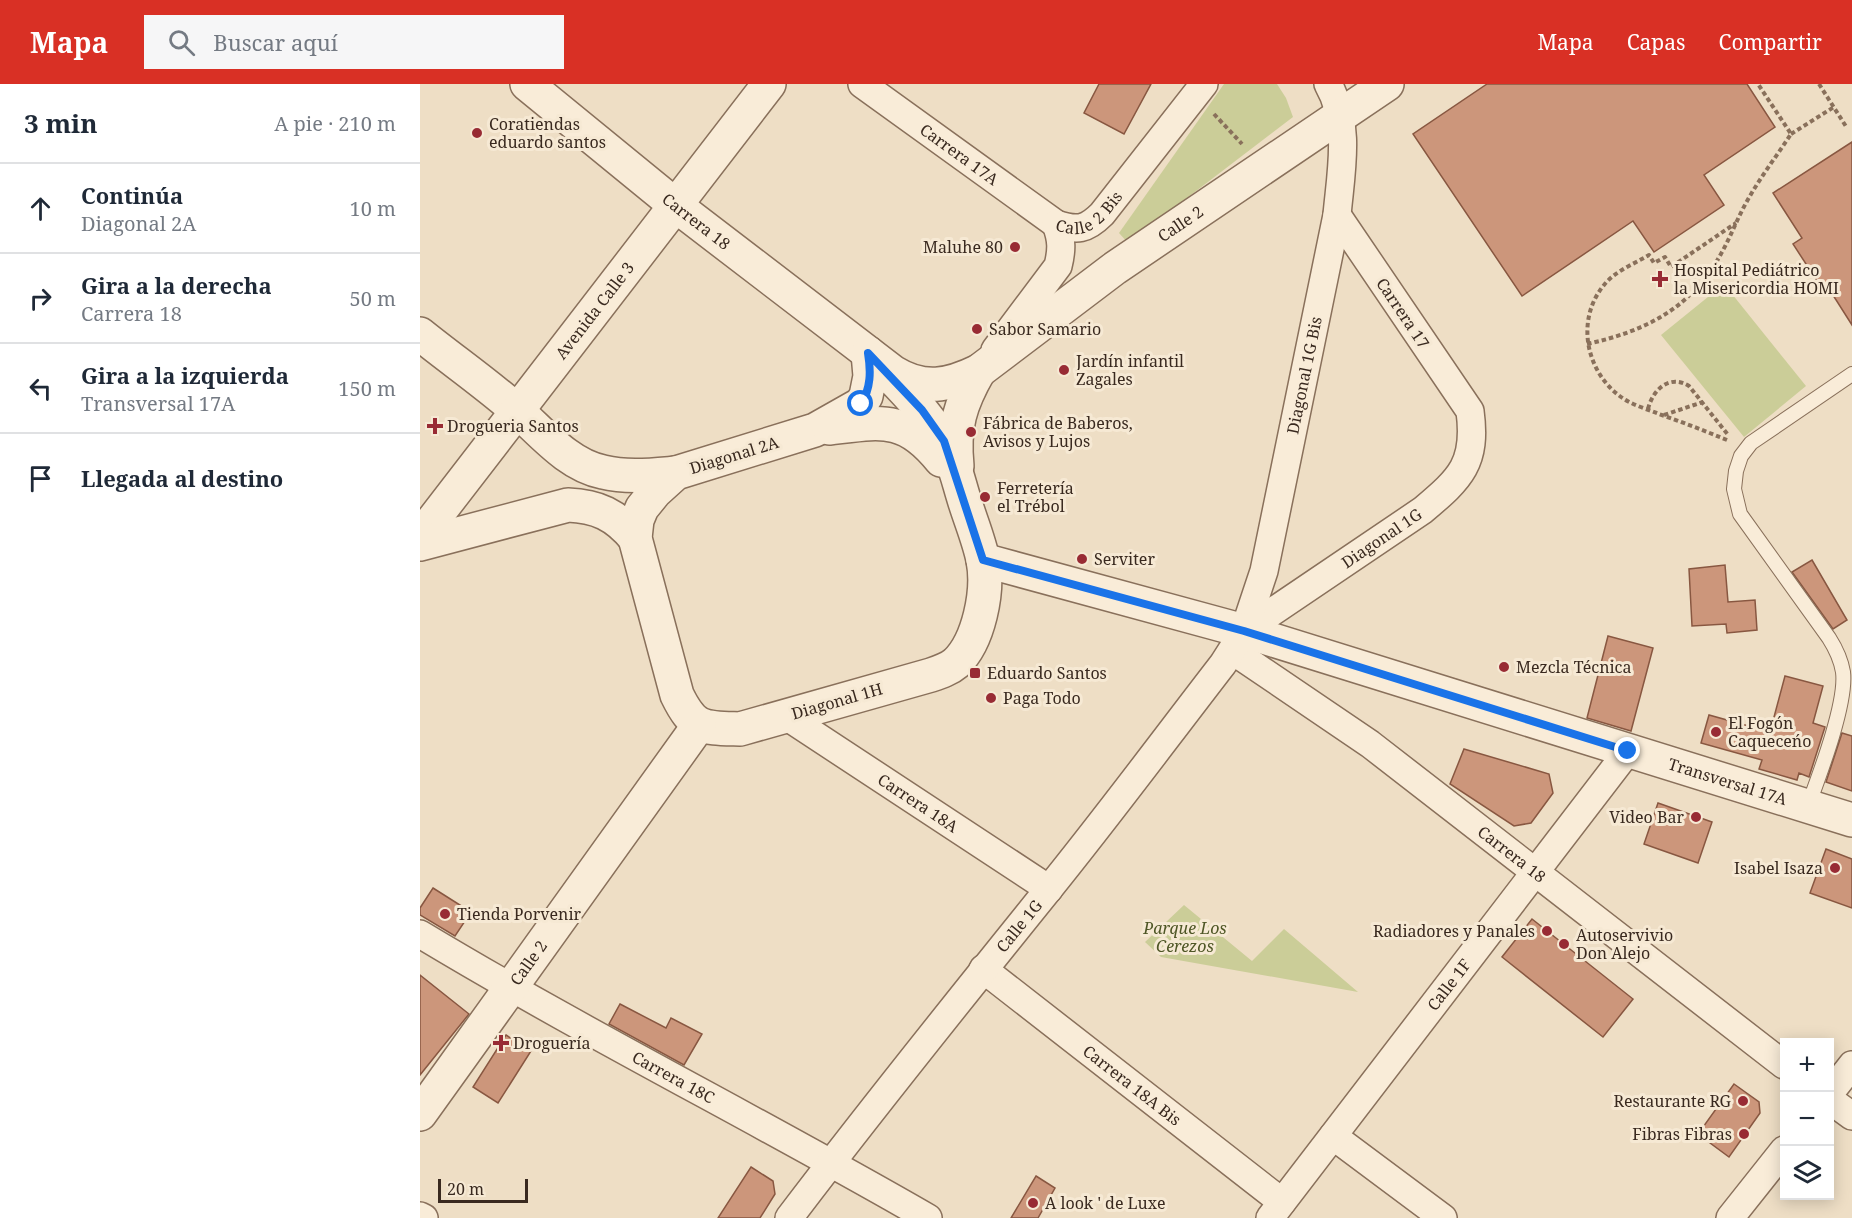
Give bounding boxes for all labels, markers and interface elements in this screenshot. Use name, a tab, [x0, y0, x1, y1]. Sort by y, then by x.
search box	[144, 15, 564, 69]
text: Mapa	[30, 23, 108, 61]
icon: search	[165, 26, 198, 59]
text: Buscar aquí	[213, 27, 338, 57]
text: Mapa	[1537, 28, 1594, 56]
text: Capas	[1627, 28, 1686, 56]
text: Compartir	[1719, 28, 1822, 56]
text: 3 min	[24, 105, 98, 141]
text: A pie · 210 m	[274, 110, 396, 137]
place label: Coratiendas eduardo santos	[489, 113, 606, 153]
street label: Carrera 17A	[916, 118, 1004, 191]
marker: Coratiendas eduardo santos	[470, 126, 484, 140]
text: Continúa	[81, 180, 183, 210]
street label: Calle 2 Bis	[1053, 186, 1127, 239]
street label: Carrera 18	[658, 188, 735, 255]
icon: ahead	[24, 192, 57, 225]
text: 10 m	[350, 195, 396, 222]
street label: Calle 2	[1153, 201, 1207, 247]
text: Diagonal 2A	[81, 210, 196, 237]
place label: Maluhe 80	[923, 236, 1003, 258]
marker: Maluhe 80	[1008, 240, 1022, 254]
street label: Avenida Calle 3	[550, 257, 639, 364]
place label: Hospital Pediátrico la Misericordia HOMI	[1674, 259, 1839, 299]
text: Gira a la derecha	[81, 270, 272, 300]
marker: Hospital Pediátrico la Misericordia HOMI	[1651, 270, 1669, 288]
street label: Carrera 17	[1371, 273, 1435, 353]
icon: right	[24, 282, 57, 315]
text: 50 m	[350, 285, 396, 312]
text: Carrera 18	[81, 300, 182, 327]
street label: Diagonal 1G Bis	[1281, 314, 1327, 436]
place label: Sabor Samario	[989, 318, 1101, 340]
marker: Sabor Samario	[970, 322, 984, 336]
place label: Jardín infantil Zagales	[1075, 350, 1184, 390]
text: Gira a la izquierda	[81, 360, 289, 390]
marker: Jardín infantil Zagales	[1057, 363, 1071, 377]
icon: left	[24, 372, 57, 405]
text: 150 m	[338, 375, 396, 402]
text: Transversal 17A	[81, 390, 235, 417]
route start	[847, 390, 873, 416]
place label: Fábrica de Baberos, Avisos y Lujos	[983, 412, 1133, 452]
place label: Drogueria Santos	[447, 415, 579, 437]
marker: Drogueria Santos	[428, 419, 442, 433]
marker: Fábrica de Baberos, Avisos y Lujos	[964, 425, 978, 439]
street label: Diagonal 2A	[687, 431, 782, 479]
icon: arrive	[24, 462, 57, 495]
text: Llegada al destino	[81, 463, 283, 493]
place label: Ferretería el Trébol	[997, 477, 1074, 517]
marker: Ferretería el Trébol	[978, 490, 992, 504]
street label: Diagonal 1G	[1337, 503, 1426, 573]
place label: Serviter	[1094, 548, 1155, 570]
marker: Serviter	[1075, 552, 1089, 566]
place label: Mezcla Técnica	[1516, 656, 1632, 678]
marker: Mezcla Técnica	[1497, 660, 1511, 674]
place label: Eduardo Santos	[987, 662, 1107, 684]
marker: Eduardo Santos	[968, 666, 982, 680]
street label: Diagonal 1H	[789, 677, 885, 724]
place label: Paga Todo	[1003, 687, 1081, 709]
marker: Paga Todo	[984, 691, 998, 705]
place label: El Fogón Caqueceńo	[1728, 712, 1811, 752]
marker: El Fogón Caqueceńo	[1709, 725, 1723, 739]
route end	[1614, 737, 1640, 763]
street label: Transversal 17A	[1665, 753, 1791, 810]
street label: Carrera 18A	[873, 768, 963, 838]
place label: Video Bar	[1609, 806, 1684, 828]
marker: Video Bar	[1689, 810, 1703, 824]
street label: Carrera 18	[1473, 820, 1550, 887]
place label: Isabel Isaza	[1734, 857, 1823, 879]
marker: Isabel Isaza	[1828, 861, 1842, 875]
street label: Calle 1G	[991, 894, 1047, 957]
place label: Tienda Porvenir	[457, 903, 581, 925]
marker: Tienda Porvenir	[438, 907, 452, 921]
park label: Parque Los Cerezos	[1142, 917, 1227, 957]
place label: Radiadores y Panales	[1373, 920, 1535, 942]
marker: Radiadores y Panales	[1540, 924, 1554, 938]
place label: Autoservivio Don Alejo	[1576, 924, 1673, 964]
street label: Calle 2	[505, 936, 552, 990]
marker: Autoservivio Don Alejo	[1557, 937, 1571, 951]
street label: Calle 1F	[1422, 954, 1476, 1015]
place label: Droguería	[513, 1032, 590, 1054]
marker: Droguería	[494, 1036, 508, 1050]
map controls	[1780, 1038, 1834, 1200]
button: +	[1780, 1038, 1834, 1092]
street label: Carrera 18A Bis	[1078, 1040, 1186, 1130]
street label: Carrera 18C	[628, 1046, 719, 1109]
place label: Restaurante RG	[1613, 1090, 1732, 1112]
button: −	[1780, 1092, 1834, 1146]
marker: Restaurante RG	[1736, 1094, 1750, 1108]
place label: Fibras Fibras	[1632, 1123, 1732, 1145]
marker: Fibras Fibras	[1737, 1127, 1751, 1141]
button: layers	[1780, 1146, 1834, 1200]
scale bar	[438, 1176, 528, 1204]
text: 20 m	[447, 1178, 484, 1200]
place label: A look ' de Luxe	[1045, 1192, 1166, 1214]
marker: A look ' de Luxe	[1026, 1196, 1040, 1210]

